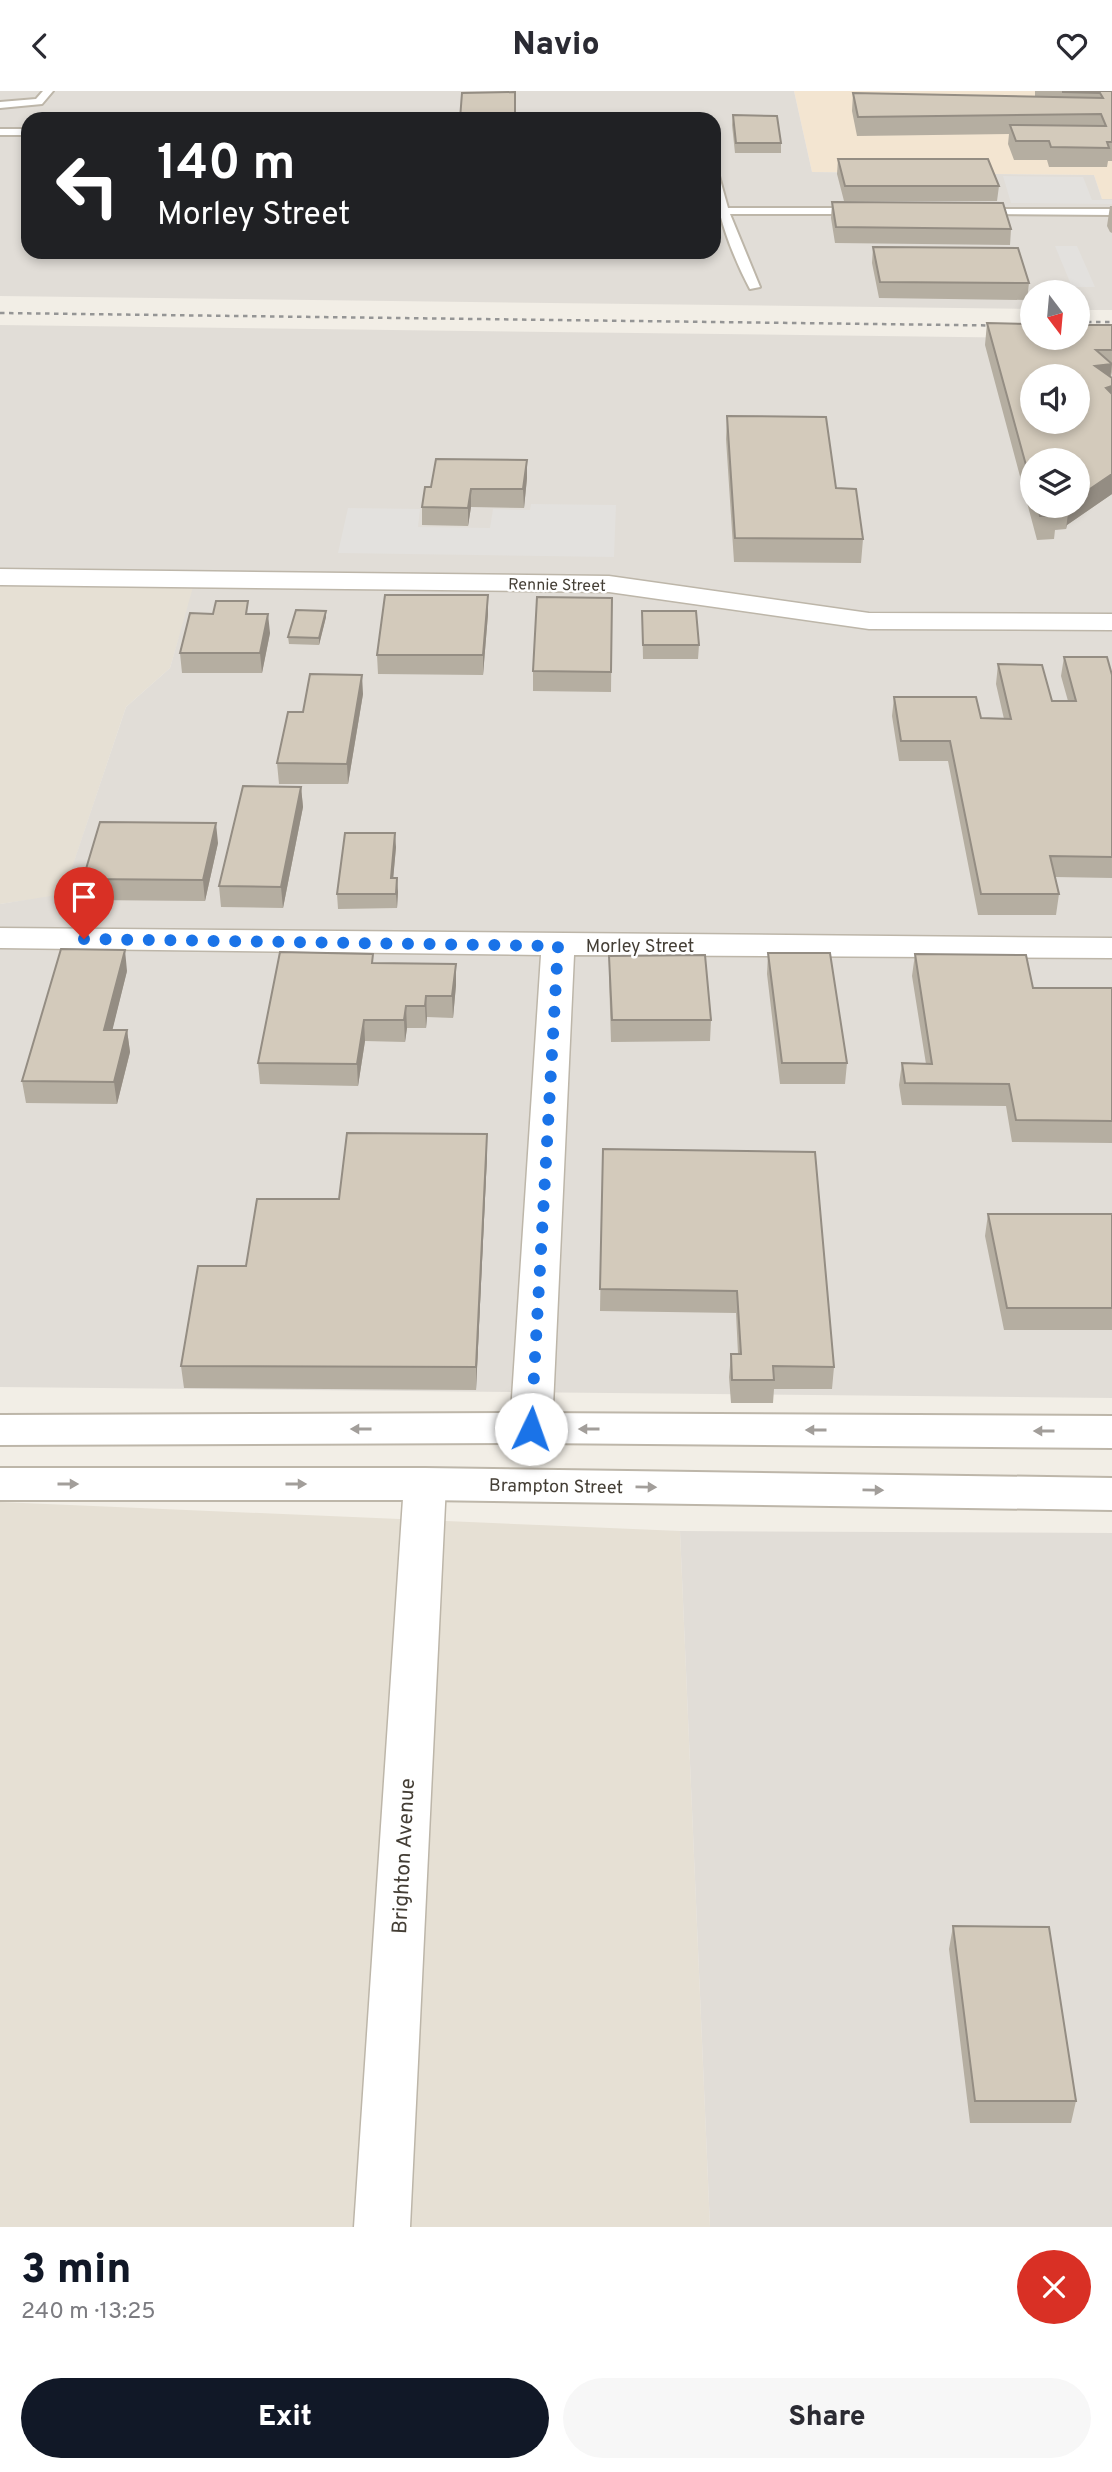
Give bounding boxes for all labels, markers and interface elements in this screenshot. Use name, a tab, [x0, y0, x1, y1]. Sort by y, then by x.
text: Navio	[512, 26, 600, 66]
icon: back	[21, 27, 59, 65]
icon: heart	[1053, 27, 1091, 65]
text: 140 m	[157, 135, 296, 197]
icon: left	[42, 140, 133, 231]
text: Morley Street	[157, 196, 350, 236]
north arrow	[1020, 280, 1090, 350]
map controls	[1020, 280, 1090, 518]
button: sound	[1020, 364, 1090, 434]
button: layers	[1020, 448, 1090, 518]
street label: Rennie Street	[508, 575, 606, 597]
pin	[54, 867, 114, 939]
icon: arrive	[65, 878, 103, 916]
street label: Morley Street	[586, 936, 694, 959]
position arrow	[494, 1392, 568, 1466]
one-way arrow	[350, 1423, 372, 1435]
one-way arrow	[578, 1423, 600, 1435]
one-way arrow	[805, 1424, 827, 1436]
one-way arrow	[1033, 1426, 1055, 1437]
street label: Brampton Street	[489, 1475, 623, 1500]
one-way arrow	[57, 1478, 79, 1490]
one-way arrow	[285, 1478, 307, 1490]
one-way arrow	[635, 1481, 657, 1493]
one-way arrow	[862, 1484, 884, 1496]
street label: Brighton Avenue	[387, 1777, 422, 1935]
text: 3 min	[21, 2245, 132, 2298]
button: close	[1017, 2250, 1091, 2324]
text: 240 m · 13:25	[21, 2298, 156, 2327]
button: Exit	[21, 2378, 549, 2458]
button: Share	[563, 2378, 1091, 2458]

